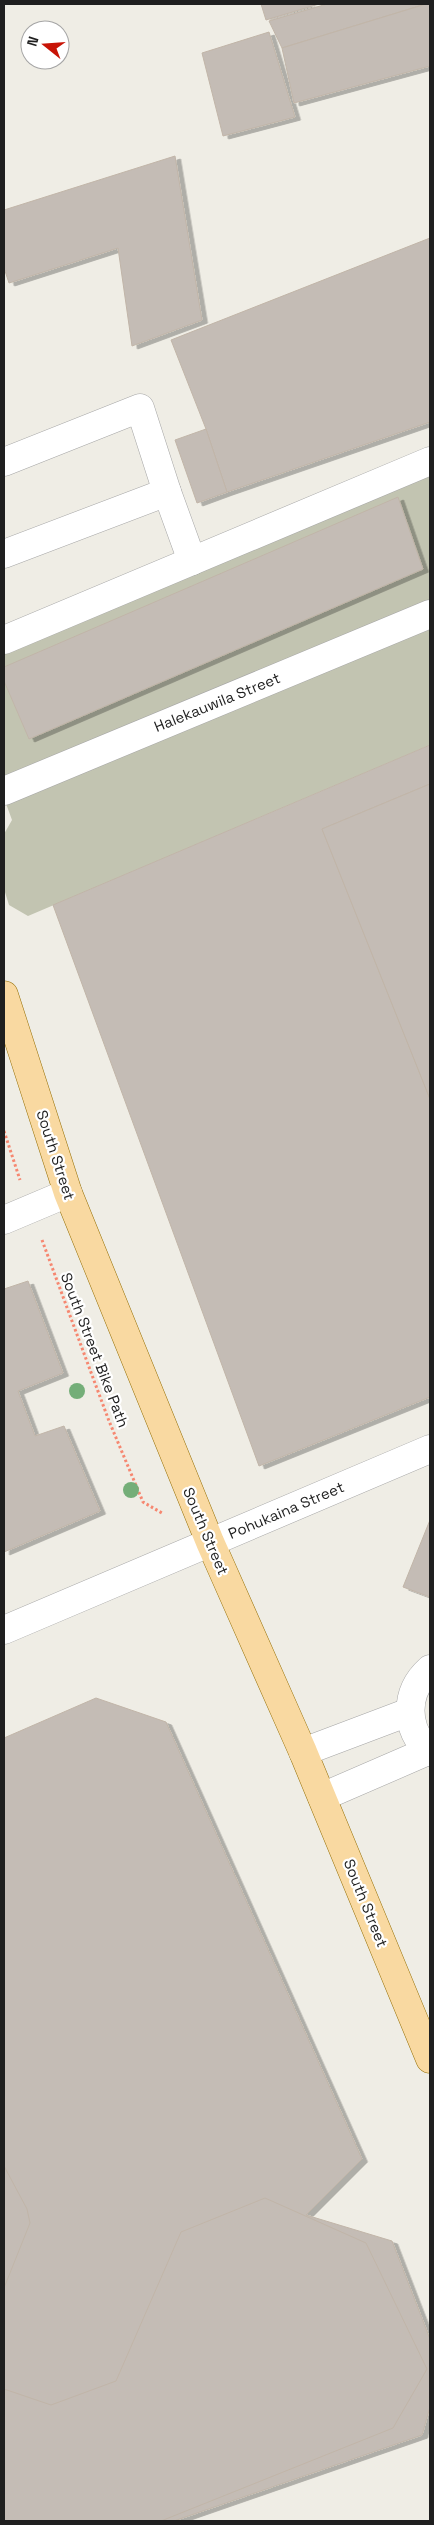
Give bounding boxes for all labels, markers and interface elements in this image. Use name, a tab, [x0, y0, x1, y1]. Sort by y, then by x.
north arrow	[20, 20, 70, 70]
text: N	[23, 34, 43, 48]
street label: Halekauwila Street	[151, 668, 283, 736]
street label: South Street	[33, 1108, 80, 1202]
street label: South Street Bike Path	[57, 1270, 133, 1430]
street label: Pohukaina Street	[225, 1477, 347, 1543]
street label: South Street	[179, 1484, 233, 1578]
street label: South Street	[340, 1856, 392, 1950]

